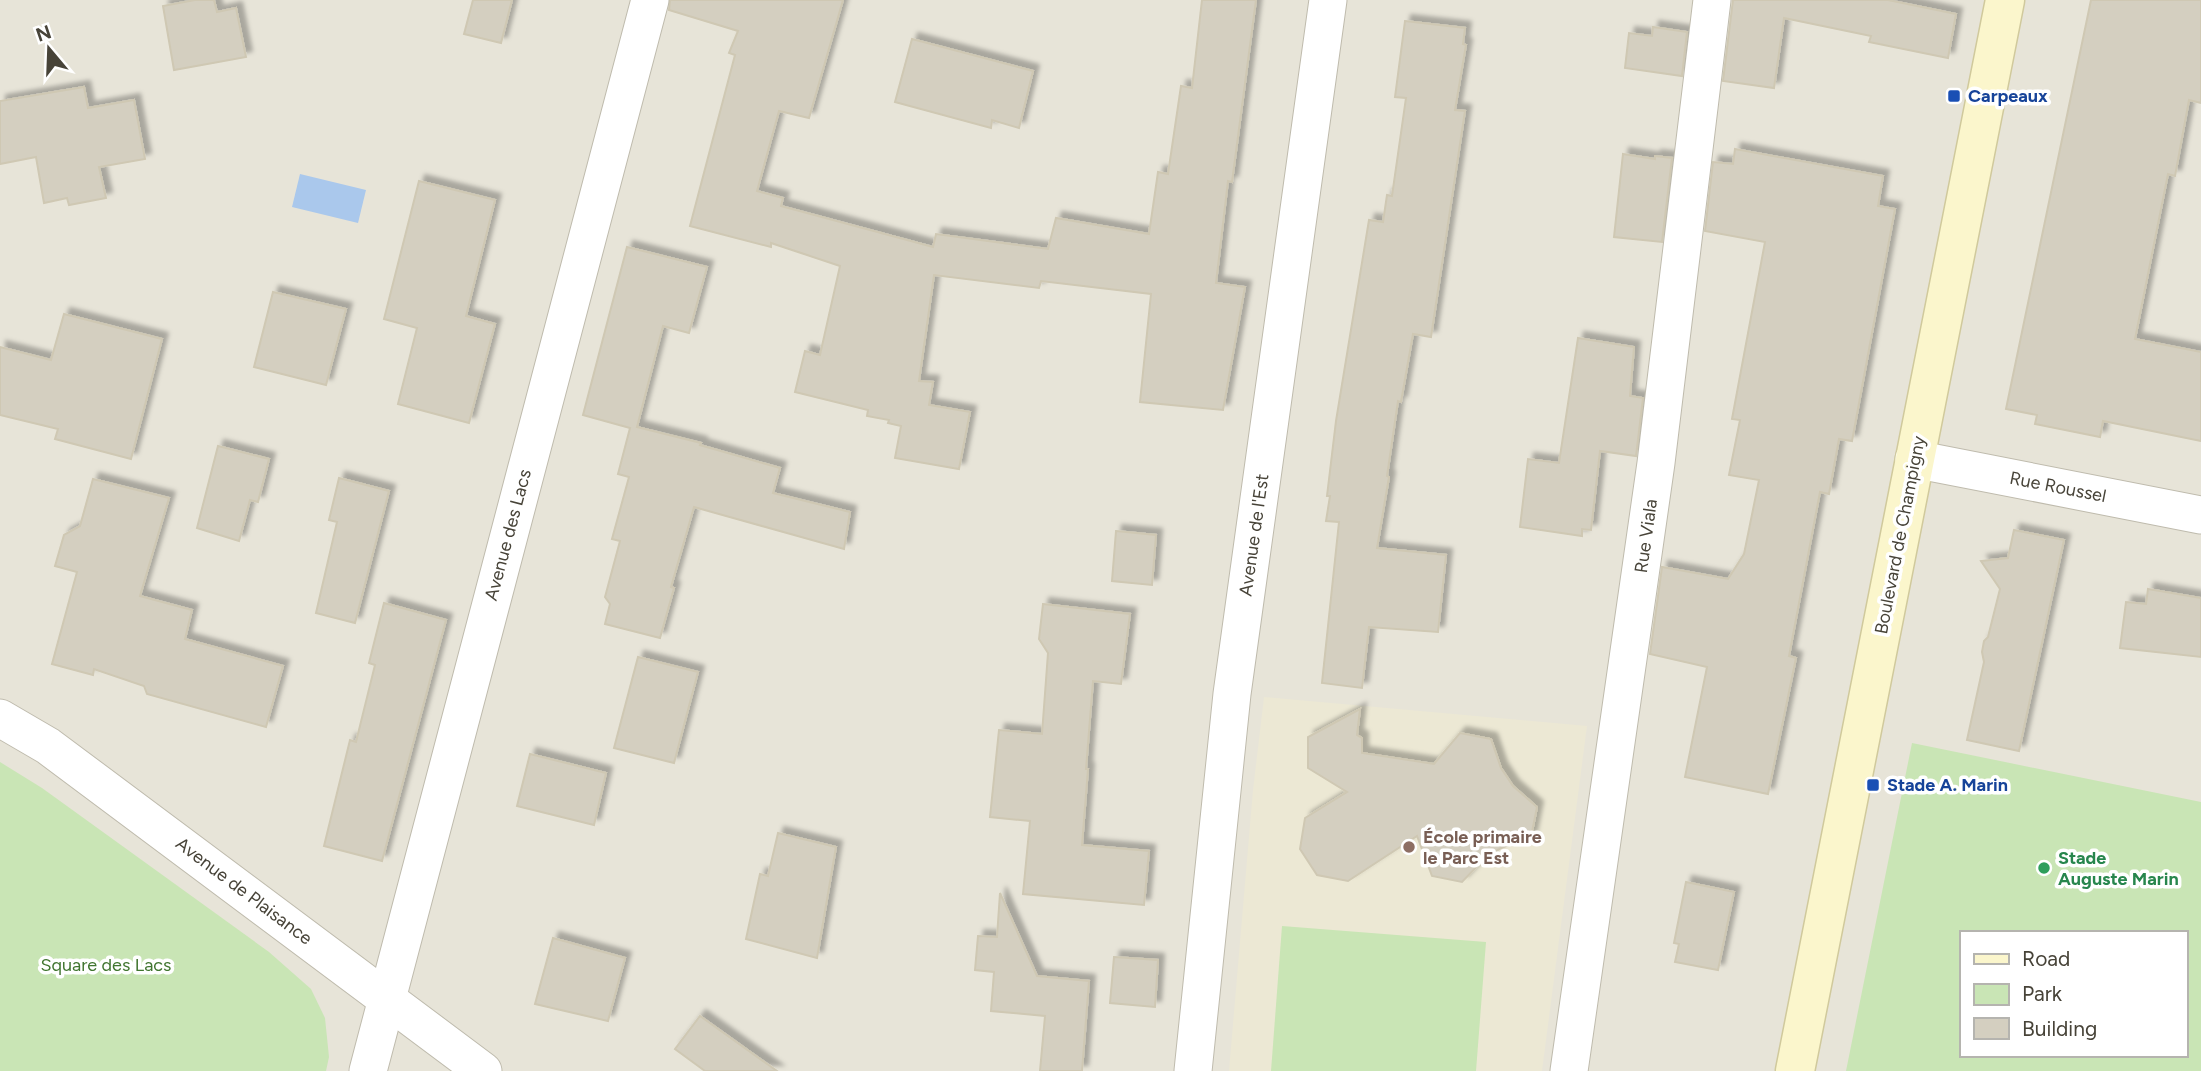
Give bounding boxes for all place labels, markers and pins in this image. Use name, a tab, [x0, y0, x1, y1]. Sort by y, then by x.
place label: Carpeaux	[1968, 85, 2048, 107]
marker: Carpeaux	[1946, 88, 1962, 104]
place label: Stade A. Marin	[1887, 774, 2008, 796]
marker: Stade A. Marin	[1865, 777, 1881, 793]
place label: École primaire le Parc Est	[1423, 826, 1542, 869]
marker: École primaire le Parc Est	[1401, 839, 1417, 855]
place label: Stade Auguste Marin	[2058, 847, 2179, 890]
marker: Stade Auguste Marin	[2036, 860, 2052, 876]

